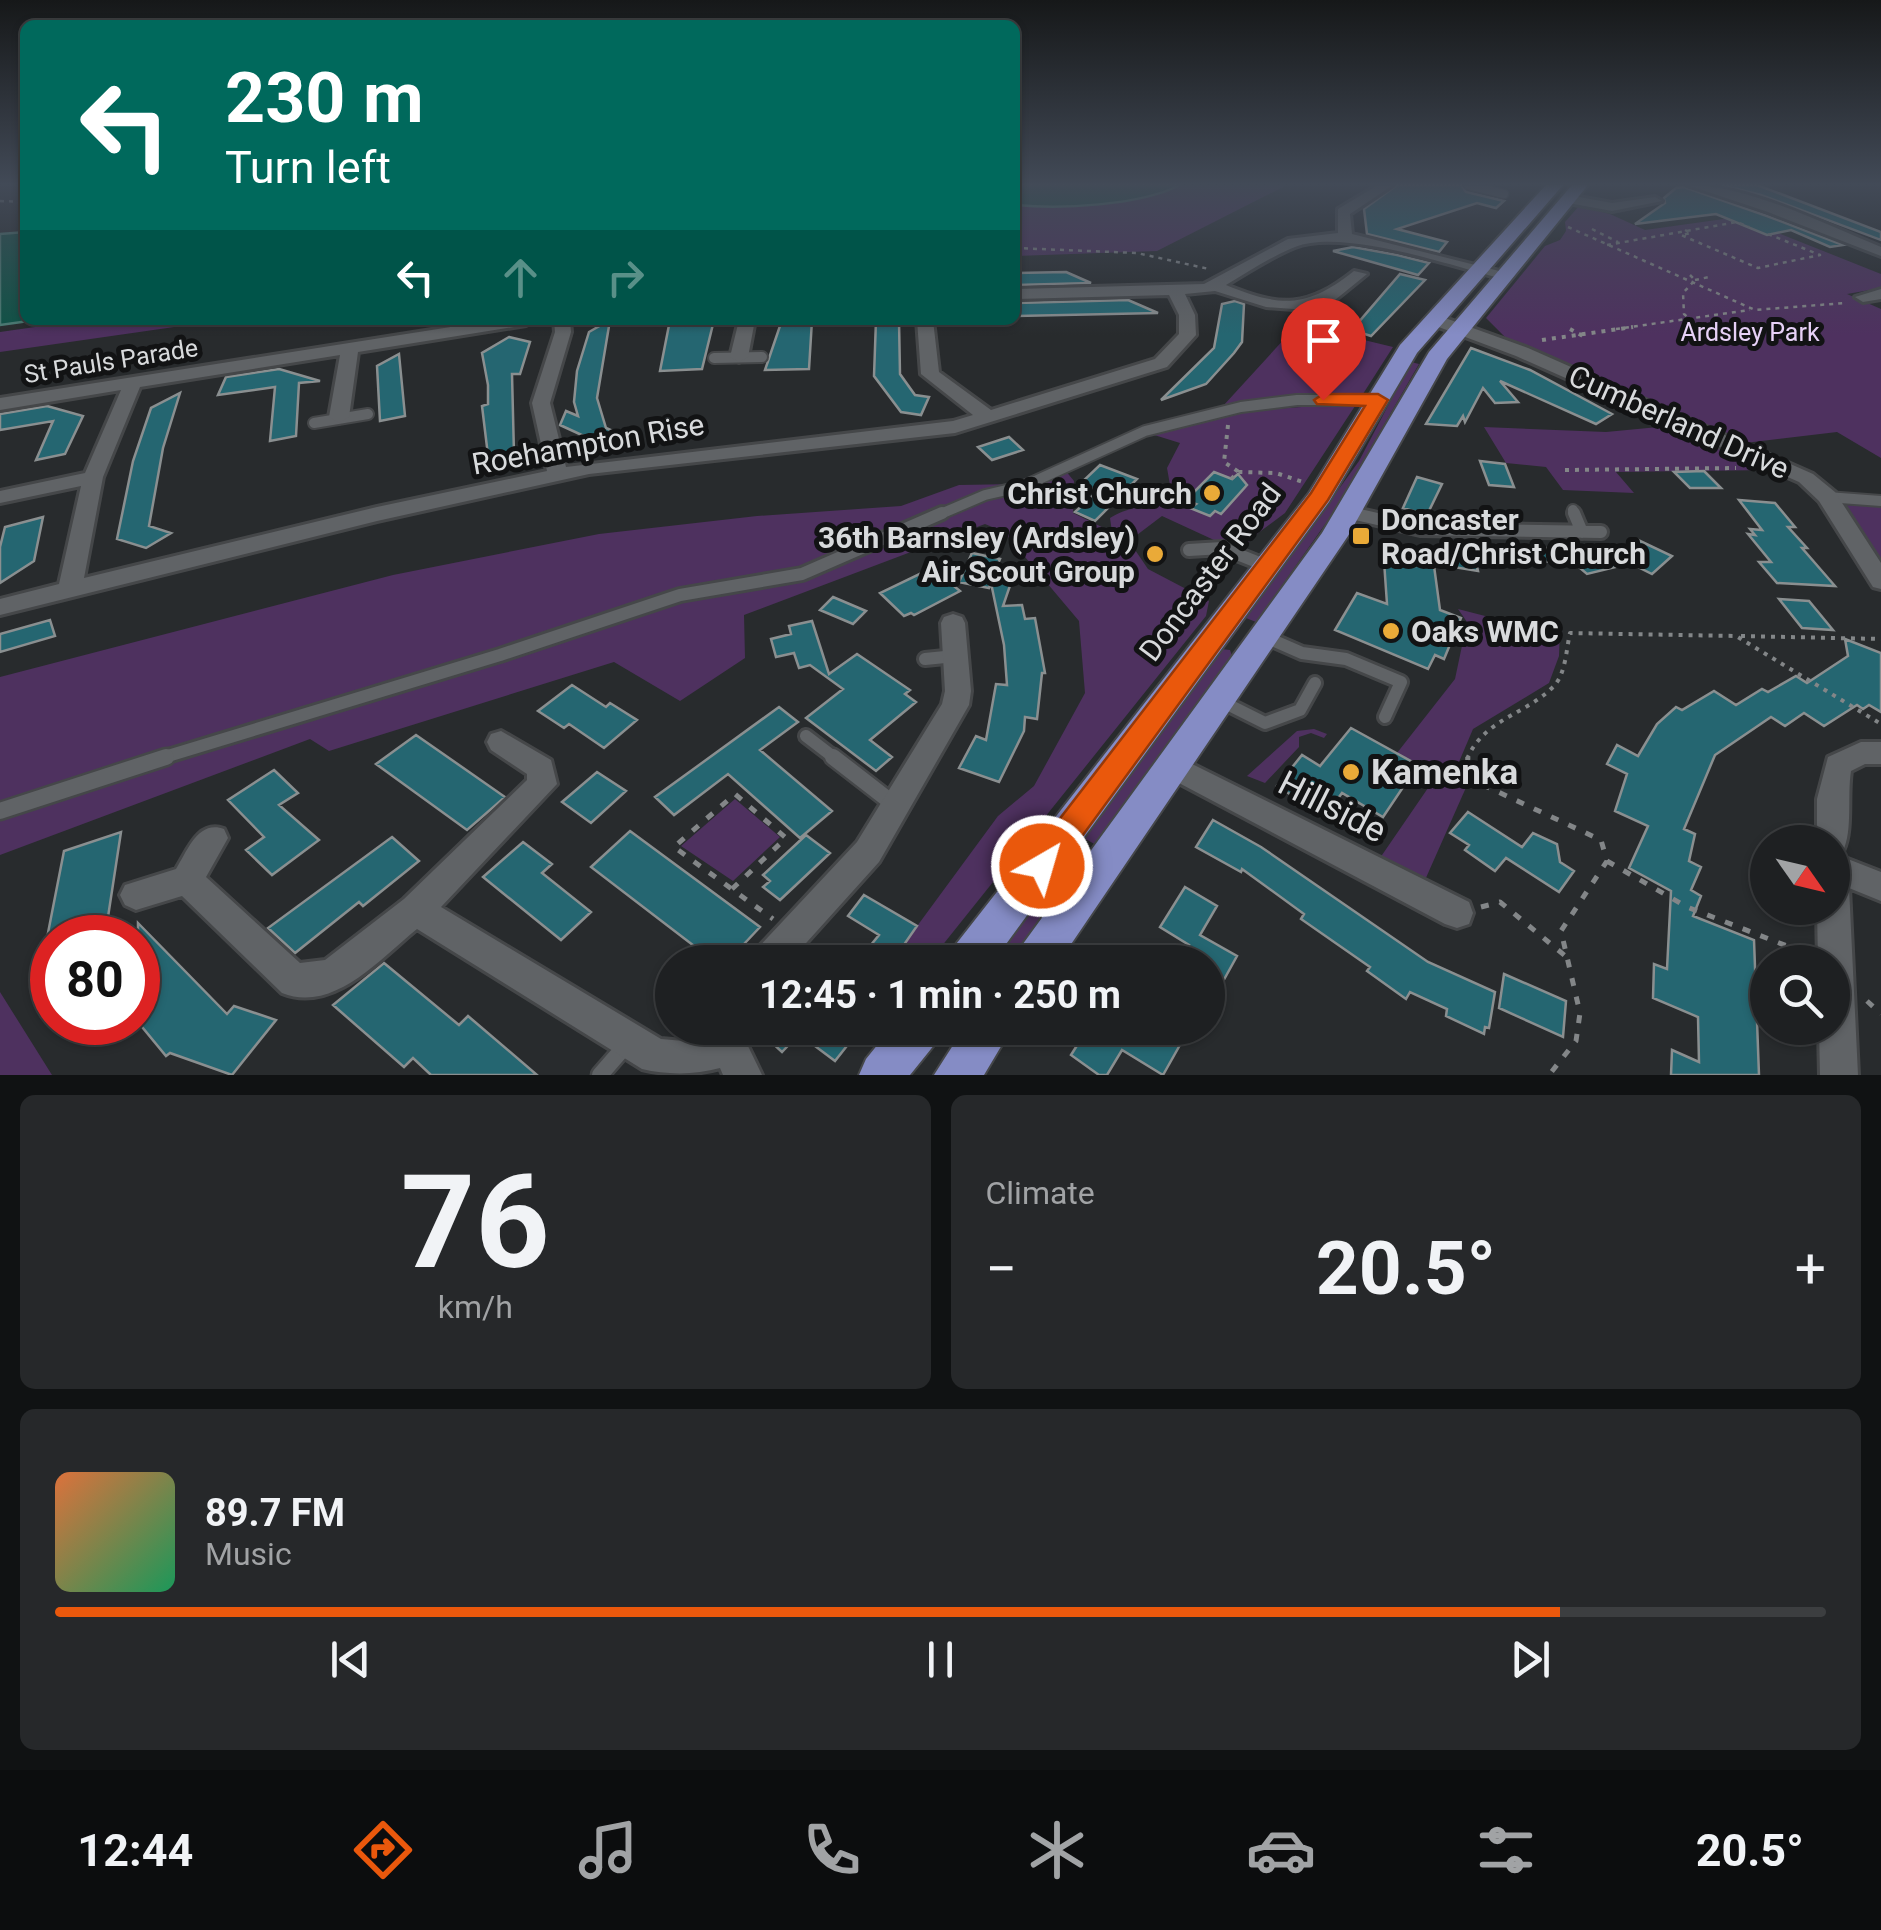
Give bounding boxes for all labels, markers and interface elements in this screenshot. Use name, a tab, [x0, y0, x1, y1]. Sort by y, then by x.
text: 230 m	[225, 57, 424, 139]
icon: left	[60, 60, 190, 190]
text: Turn left	[225, 141, 391, 194]
icon: left	[388, 250, 443, 305]
icon: ahead	[493, 250, 548, 305]
icon: right	[598, 250, 653, 305]
pin	[1281, 298, 1366, 401]
icon: arrive	[1296, 313, 1351, 368]
park label: Ardsley Park	[1680, 318, 1820, 347]
street label: St Pauls Parade	[22, 333, 200, 389]
street label: Cumberland Drive	[1564, 358, 1794, 486]
street label: Roehampton Rise	[469, 406, 707, 482]
place label: Christ Church	[1007, 476, 1192, 511]
street label: Doncaster Road	[1132, 476, 1288, 668]
marker: Christ Church	[1201, 482, 1223, 504]
place label: Doncaster Road/Christ Church	[1381, 502, 1646, 571]
place label: 36th Barnsley (Ardsley) Air Scout Group	[818, 520, 1135, 589]
marker: Doncaster Road/Christ Church	[1350, 525, 1372, 547]
marker: 36th Barnsley (Ardsley) Air Scout Group	[1144, 543, 1166, 565]
place label: Oaks WMC	[1411, 614, 1559, 649]
marker: Oaks WMC	[1380, 620, 1402, 642]
place label: Kamenka	[1371, 752, 1518, 793]
marker: Kamenka	[1340, 761, 1362, 783]
street label: Hillside	[1271, 763, 1393, 851]
position arrow	[990, 814, 1094, 918]
north arrow	[1750, 825, 1850, 925]
map controls	[1750, 825, 1850, 1045]
speed limit sign: 80	[30, 915, 160, 1045]
button: search	[1750, 945, 1850, 1045]
text: 12:45 · 1 min · 250 m	[759, 973, 1121, 1017]
text: 76	[401, 1146, 550, 1299]
text: Climate	[986, 1174, 1095, 1212]
text: 20.5°	[1316, 1224, 1496, 1312]
text: −	[986, 1237, 1017, 1301]
text: +	[1795, 1237, 1826, 1301]
text: km/h	[438, 1288, 513, 1326]
text: 89.7 FM	[205, 1491, 345, 1535]
text: Music	[205, 1535, 292, 1573]
icon: previous	[323, 1632, 378, 1687]
icon: pause	[913, 1632, 968, 1687]
icon: next	[1503, 1632, 1558, 1687]
icon: directions	[348, 1815, 418, 1885]
icon: music	[573, 1815, 643, 1885]
icon: phone	[797, 1815, 867, 1885]
icon: climate	[1022, 1815, 1092, 1885]
icon: car	[1246, 1815, 1316, 1885]
icon: filters	[1471, 1815, 1541, 1885]
text: 12:44	[77, 1824, 193, 1877]
text: 20.5°	[1696, 1824, 1804, 1877]

